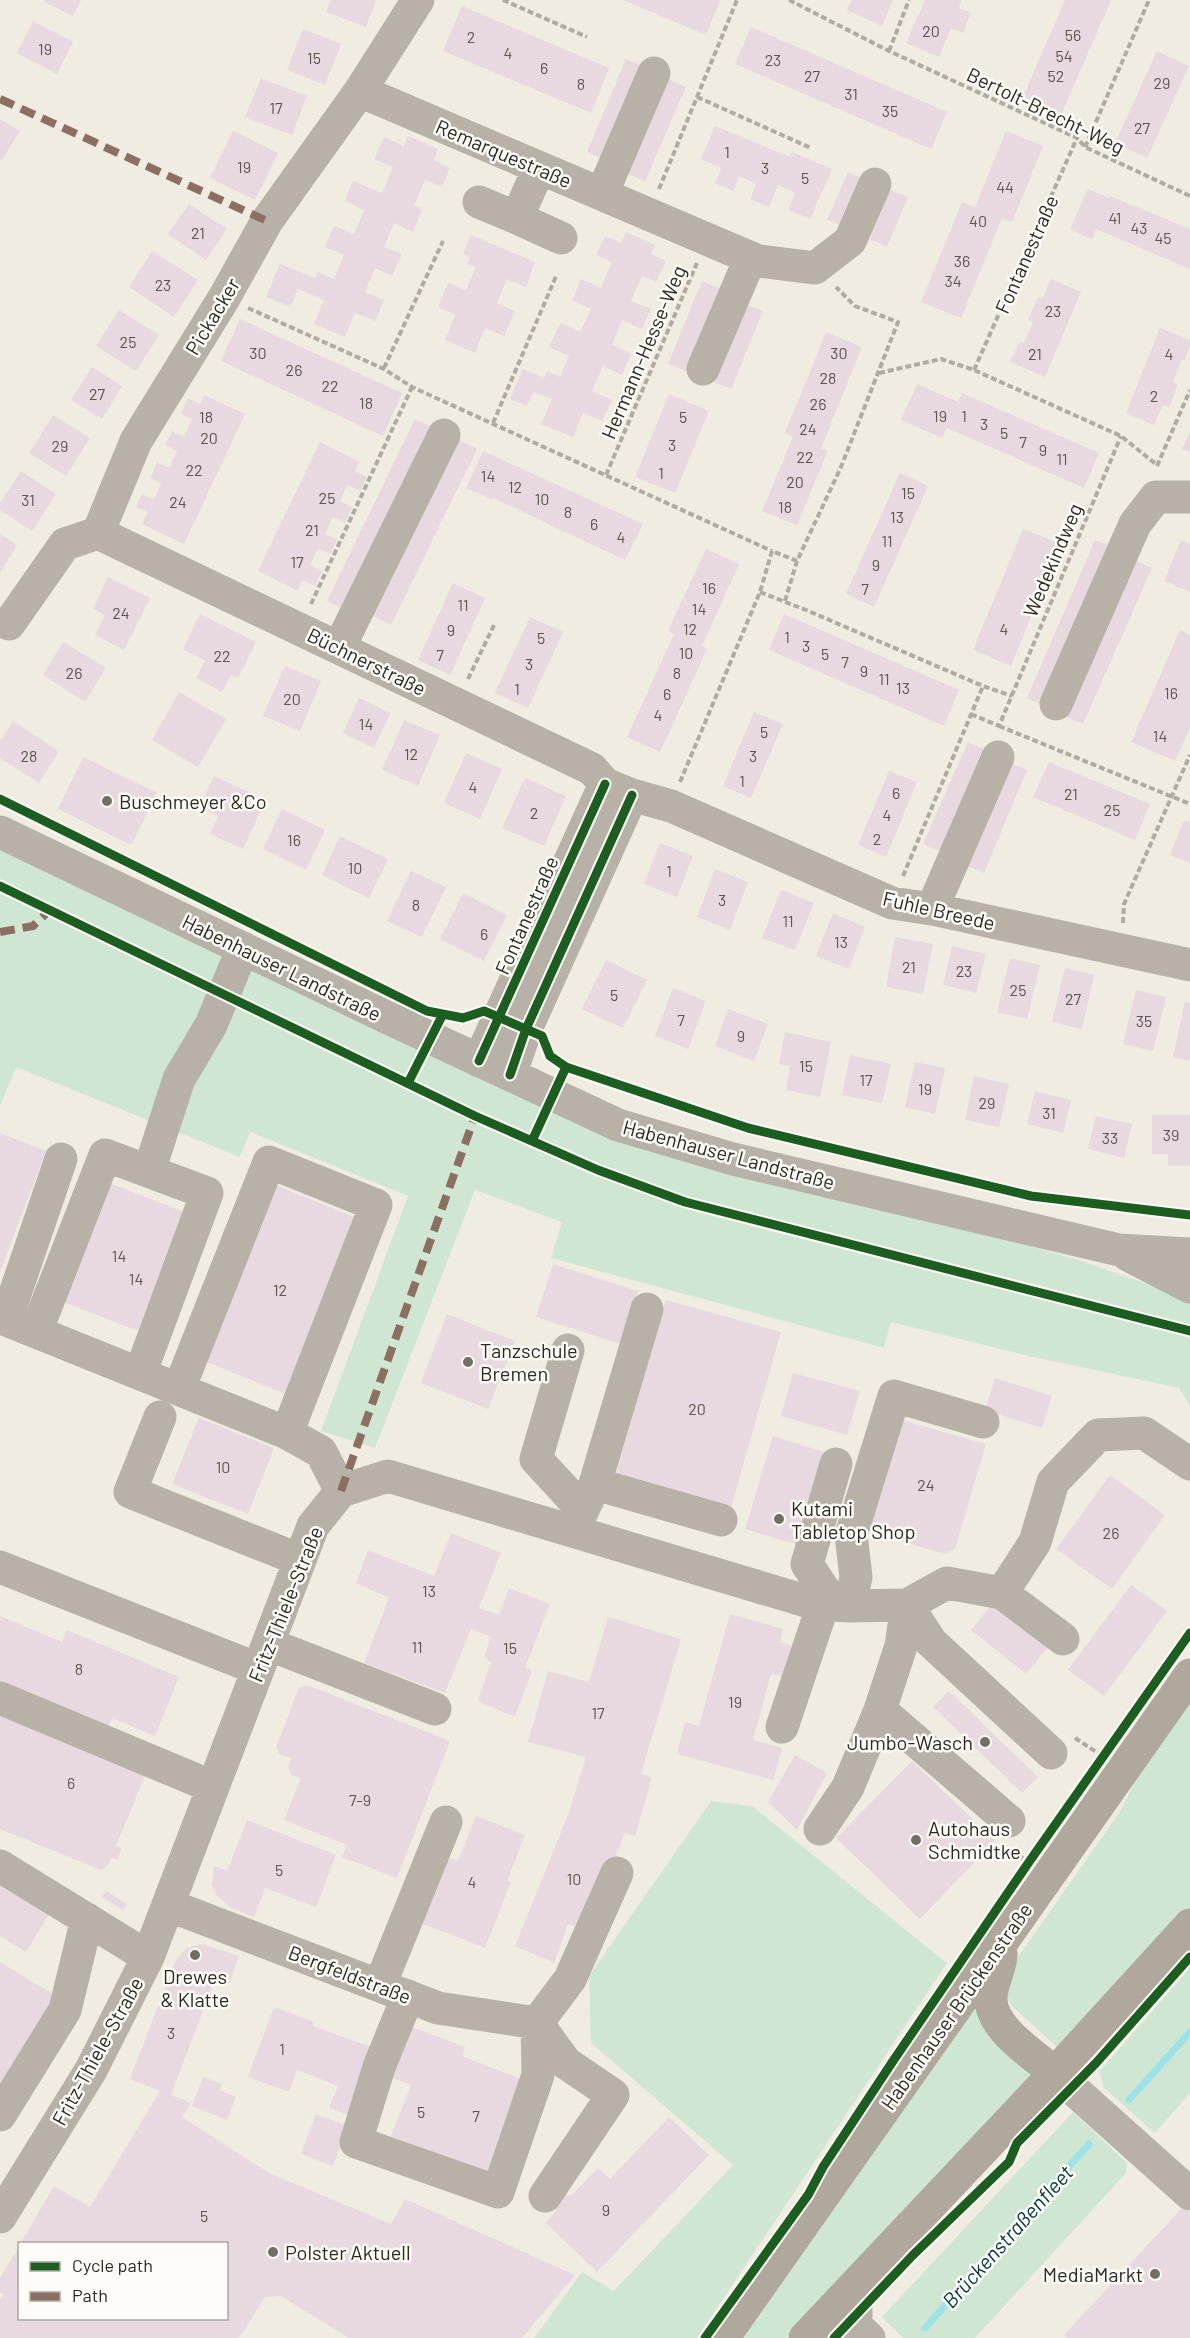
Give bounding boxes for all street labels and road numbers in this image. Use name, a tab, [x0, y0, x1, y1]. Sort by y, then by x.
street label: Bertolt-Brecht-Weg	[963, 61, 1129, 159]
street label: Remarquestraße	[433, 114, 575, 192]
street label: Fontanestraße	[989, 191, 1063, 317]
street label: Hermann-Hesse-Weg	[596, 262, 690, 442]
street label: Pickacker	[180, 273, 244, 359]
street label: Wedekindweg	[1017, 500, 1087, 620]
street label: Büchnerstraße	[304, 622, 430, 700]
street label: Fontanestraße	[489, 852, 563, 978]
street label: Fuhle Breede	[881, 885, 997, 935]
street label: Habenhauser Landstraße	[179, 908, 385, 1026]
street label: Habenhauser Landstraße	[621, 1114, 837, 1194]
street label: Fritz-Thiele-Straße	[243, 1523, 327, 1685]
street label: Habenhauser Brückenstraße	[875, 1898, 1037, 2114]
street label: Bergfeldstraße	[285, 1940, 415, 2008]
street label: Fritz-Thiele-Straße	[46, 1973, 148, 2129]

